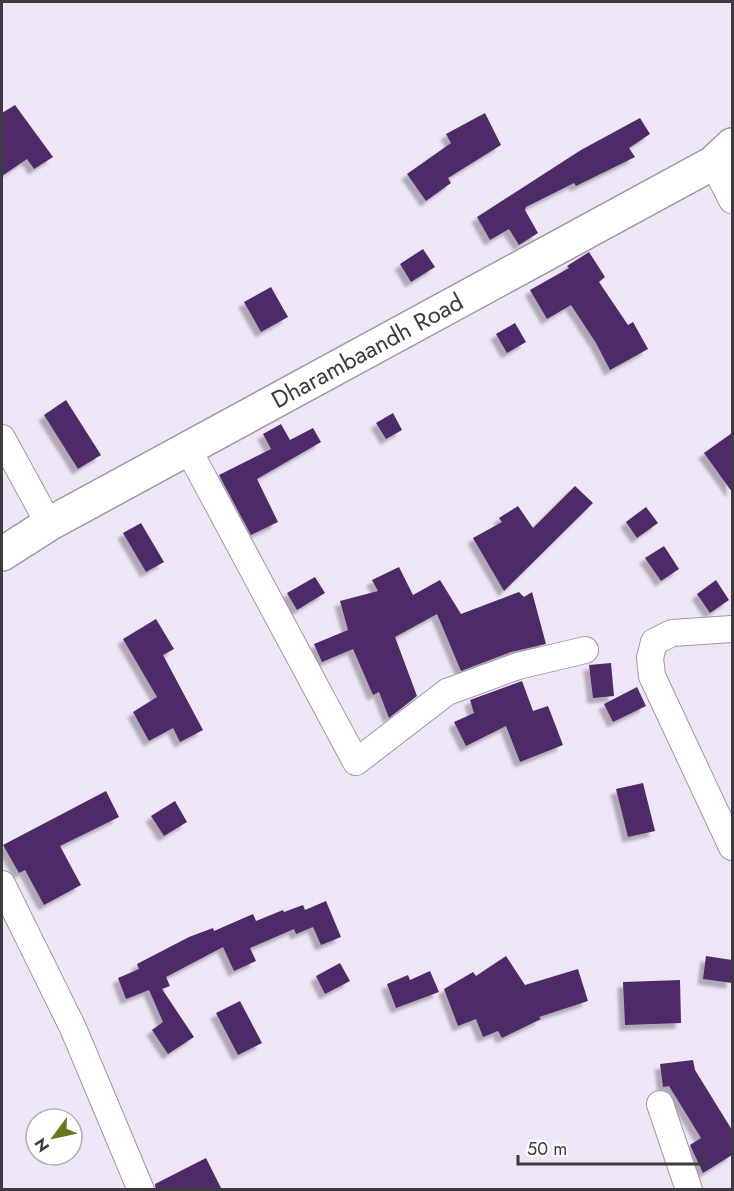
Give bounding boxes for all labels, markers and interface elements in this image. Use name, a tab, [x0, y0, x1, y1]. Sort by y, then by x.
street label: Dharambaandh Road	[265, 284, 469, 417]
north arrow	[24, 1107, 84, 1167]
scale bar	[518, 1128, 704, 1166]
text: N	[29, 1133, 55, 1156]
text: 50 m	[527, 1136, 567, 1162]

